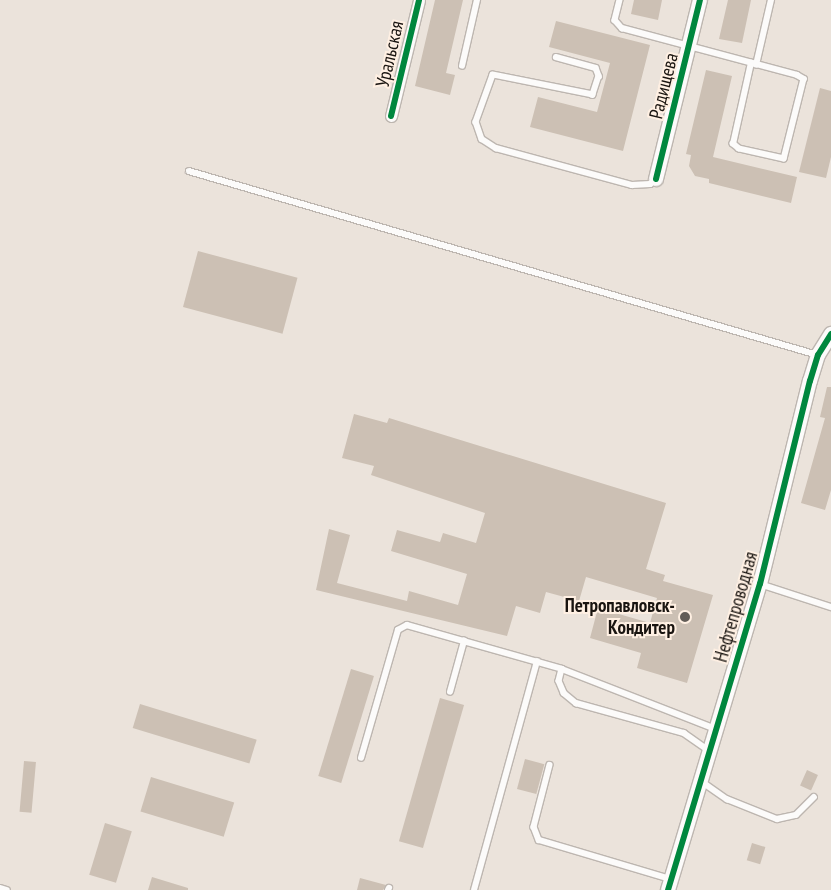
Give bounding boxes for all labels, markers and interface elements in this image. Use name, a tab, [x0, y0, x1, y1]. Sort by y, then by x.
street label: Уральская	[371, 19, 409, 89]
street label: Радищева	[645, 51, 683, 121]
street label: Нефтепроводная	[709, 549, 763, 665]
place label: Петропавловск- Кондитер	[565, 595, 675, 639]
marker: Петропавловск- Кондитер	[679, 611, 691, 623]

